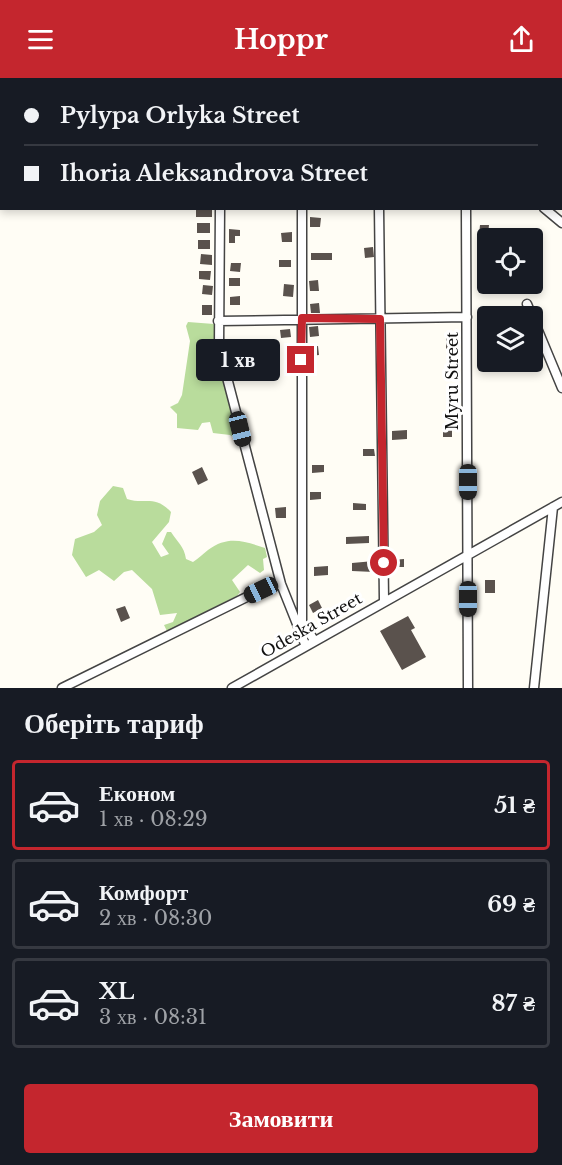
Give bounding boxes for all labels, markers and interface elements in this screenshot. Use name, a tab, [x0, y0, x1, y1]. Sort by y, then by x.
icon: menu	[24, 23, 57, 56]
text: Hoppr	[234, 23, 328, 56]
icon: share	[505, 23, 538, 56]
text: Pylypa Orlyka Street	[60, 102, 300, 129]
text: Ihoria Aleksandrova Street	[60, 160, 368, 187]
map controls	[477, 228, 543, 372]
button: locate	[477, 228, 543, 294]
button: layers	[477, 306, 543, 372]
street label: Myru Street	[442, 332, 462, 430]
callout: 1 хв	[196, 339, 280, 381]
route end	[287, 346, 314, 373]
text: 1 хв	[221, 348, 255, 372]
car	[227, 409, 253, 449]
car	[459, 464, 477, 500]
route start	[370, 549, 397, 576]
car	[241, 574, 281, 606]
car	[459, 581, 477, 617]
street label: Odeska Street	[257, 588, 365, 662]
text: Оберіть тариф	[24, 707, 204, 740]
icon: car	[27, 778, 81, 832]
text: Економ	[99, 780, 175, 807]
text: 51 ₴	[494, 792, 535, 819]
text: 1 хв · 08:29	[99, 807, 208, 831]
icon: car	[27, 877, 81, 931]
text: Комфорт	[99, 879, 188, 906]
text: 69 ₴	[487, 891, 535, 918]
text: 2 хв · 08:30	[99, 906, 212, 930]
icon: car	[27, 976, 81, 1030]
text: XL	[99, 978, 134, 1005]
text: 87 ₴	[492, 990, 535, 1017]
text: 3 хв · 08:31	[99, 1005, 207, 1029]
button: Замовити	[24, 1084, 538, 1153]

